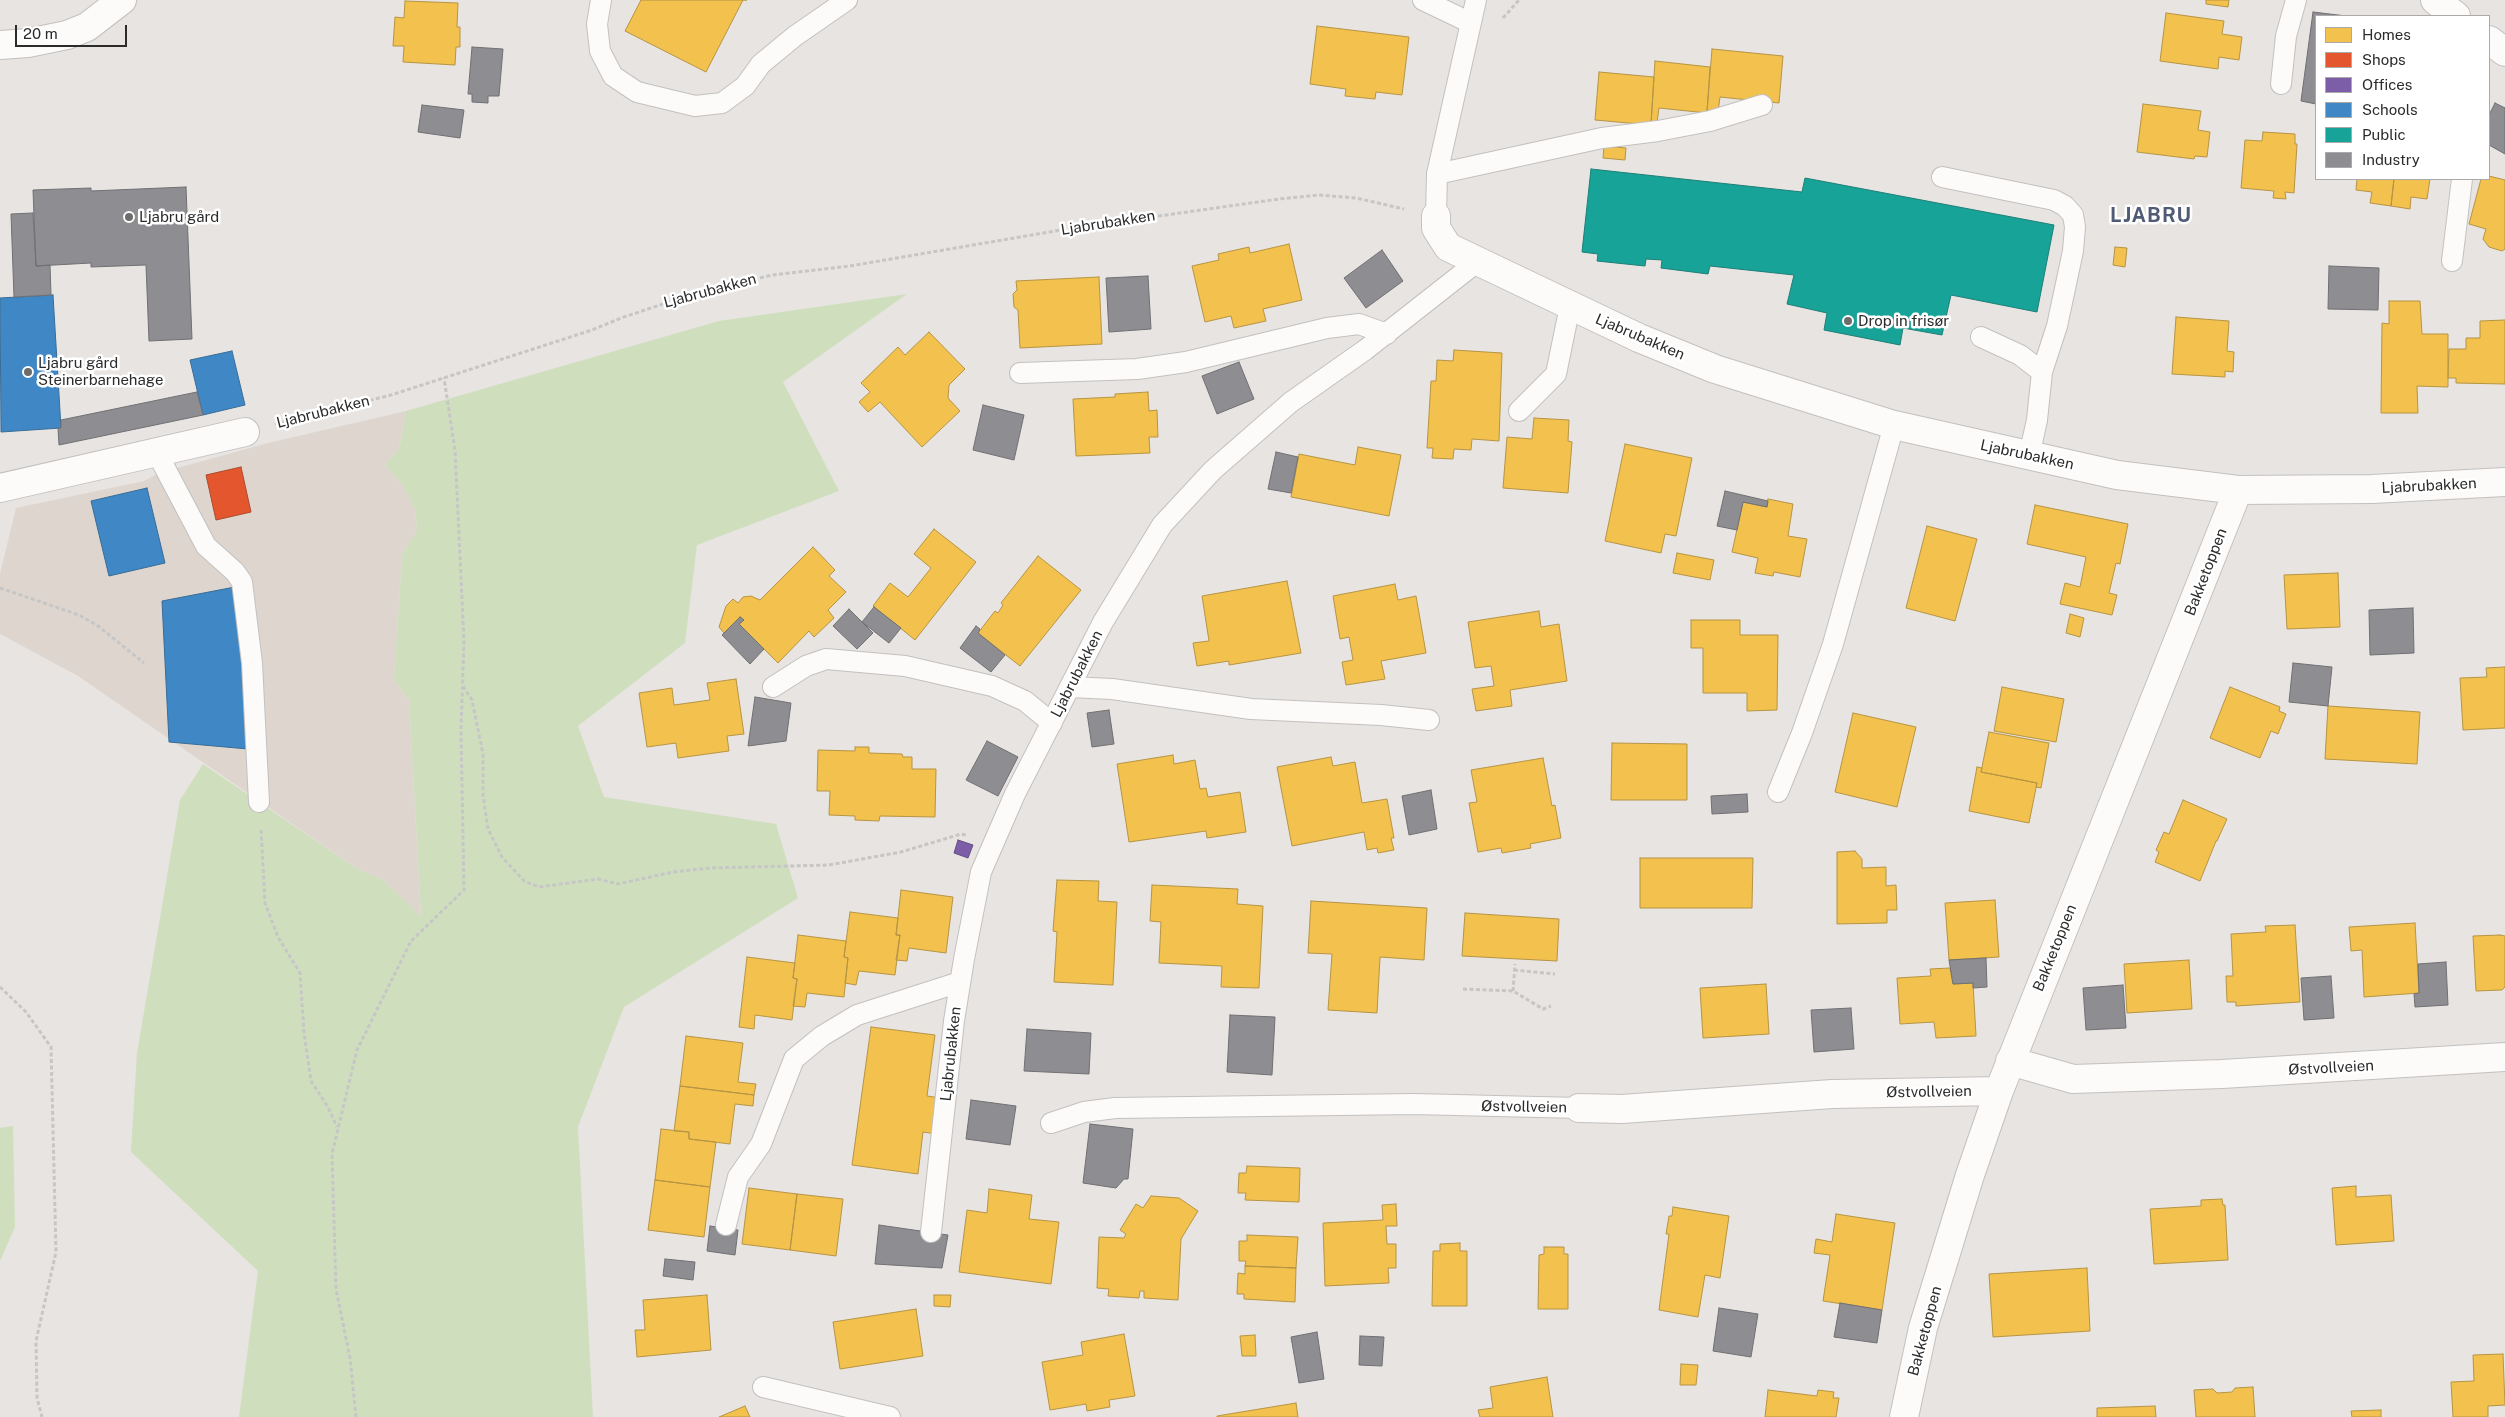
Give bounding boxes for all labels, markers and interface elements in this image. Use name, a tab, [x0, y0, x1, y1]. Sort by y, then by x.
scale bar	[18, 15, 130, 47]
legend	[2315, 15, 2490, 180]
text: 20 m	[23, 25, 58, 42]
text: Homes	[2362, 26, 2411, 43]
text: Shops	[2362, 51, 2406, 68]
text: Offices	[2362, 76, 2412, 93]
text: Schools	[2362, 101, 2418, 118]
text: Public	[2362, 126, 2406, 143]
text: Industry	[2362, 151, 2420, 168]
district label: LJABRU	[2109, 204, 2193, 228]
street label: Ljabrubakken	[1060, 207, 1156, 239]
place label: Ljabru gård	[139, 208, 219, 226]
marker: Ljabru gård	[123, 211, 135, 223]
street label: Ljabrubakken	[662, 270, 758, 312]
street label: Ljabrubakken	[1593, 310, 1687, 364]
place label: Drop in frisør	[1858, 312, 1949, 330]
marker: Drop in frisør	[1842, 315, 1854, 327]
place label: Ljabru gård Steinerbarnehage	[38, 354, 163, 389]
marker: Ljabru gård Steinerbarnehage	[22, 366, 34, 378]
street label: Ljabrubakken	[275, 392, 371, 432]
street label: Ljabrubakken	[1979, 436, 2075, 474]
street label: Ljabrubakken	[2381, 475, 2477, 497]
street label: Bakketoppen	[2181, 526, 2231, 618]
street label: Ljabrubakken	[1047, 627, 1107, 721]
street label: Bakketoppen	[2029, 902, 2081, 994]
street label: Ljabrubakken	[937, 1006, 965, 1102]
street label: Østvollveien	[2288, 1057, 2374, 1079]
street label: Østvollveien	[1886, 1082, 1972, 1102]
street label: Østvollveien	[1481, 1097, 1567, 1117]
street label: Bakketoppen	[1904, 1284, 1946, 1378]

